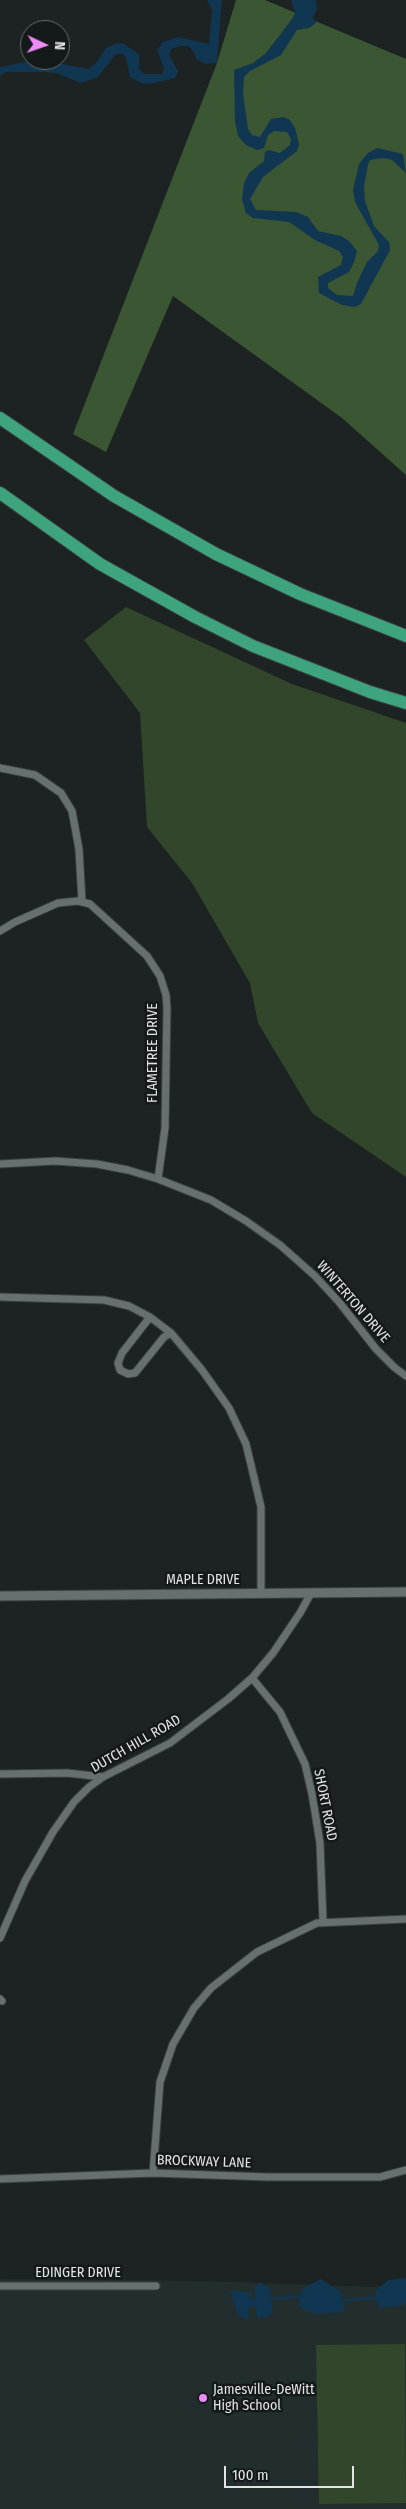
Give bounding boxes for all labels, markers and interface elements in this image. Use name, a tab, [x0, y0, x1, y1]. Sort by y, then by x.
north arrow	[20, 20, 70, 70]
text: N	[51, 41, 68, 50]
street label: FLAMETREE DRIVE	[145, 1003, 161, 1103]
street label: WINTERTON DRIVE	[313, 1258, 393, 1346]
street label: MAPLE DRIVE	[166, 1572, 240, 1588]
street label: DUTCH HILL ROAD	[88, 1712, 184, 1776]
street label: SHORT ROAD	[310, 1768, 340, 1842]
street label: BROCKWAY LANE	[156, 2152, 252, 2172]
street label: EDINGER DRIVE	[35, 2265, 121, 2281]
place label: Jamesville-DeWitt High School	[213, 2382, 315, 2414]
marker: Jamesville-DeWitt High School	[197, 2392, 209, 2404]
scale bar	[226, 2456, 356, 2488]
text: 100 m	[232, 2466, 269, 2484]

